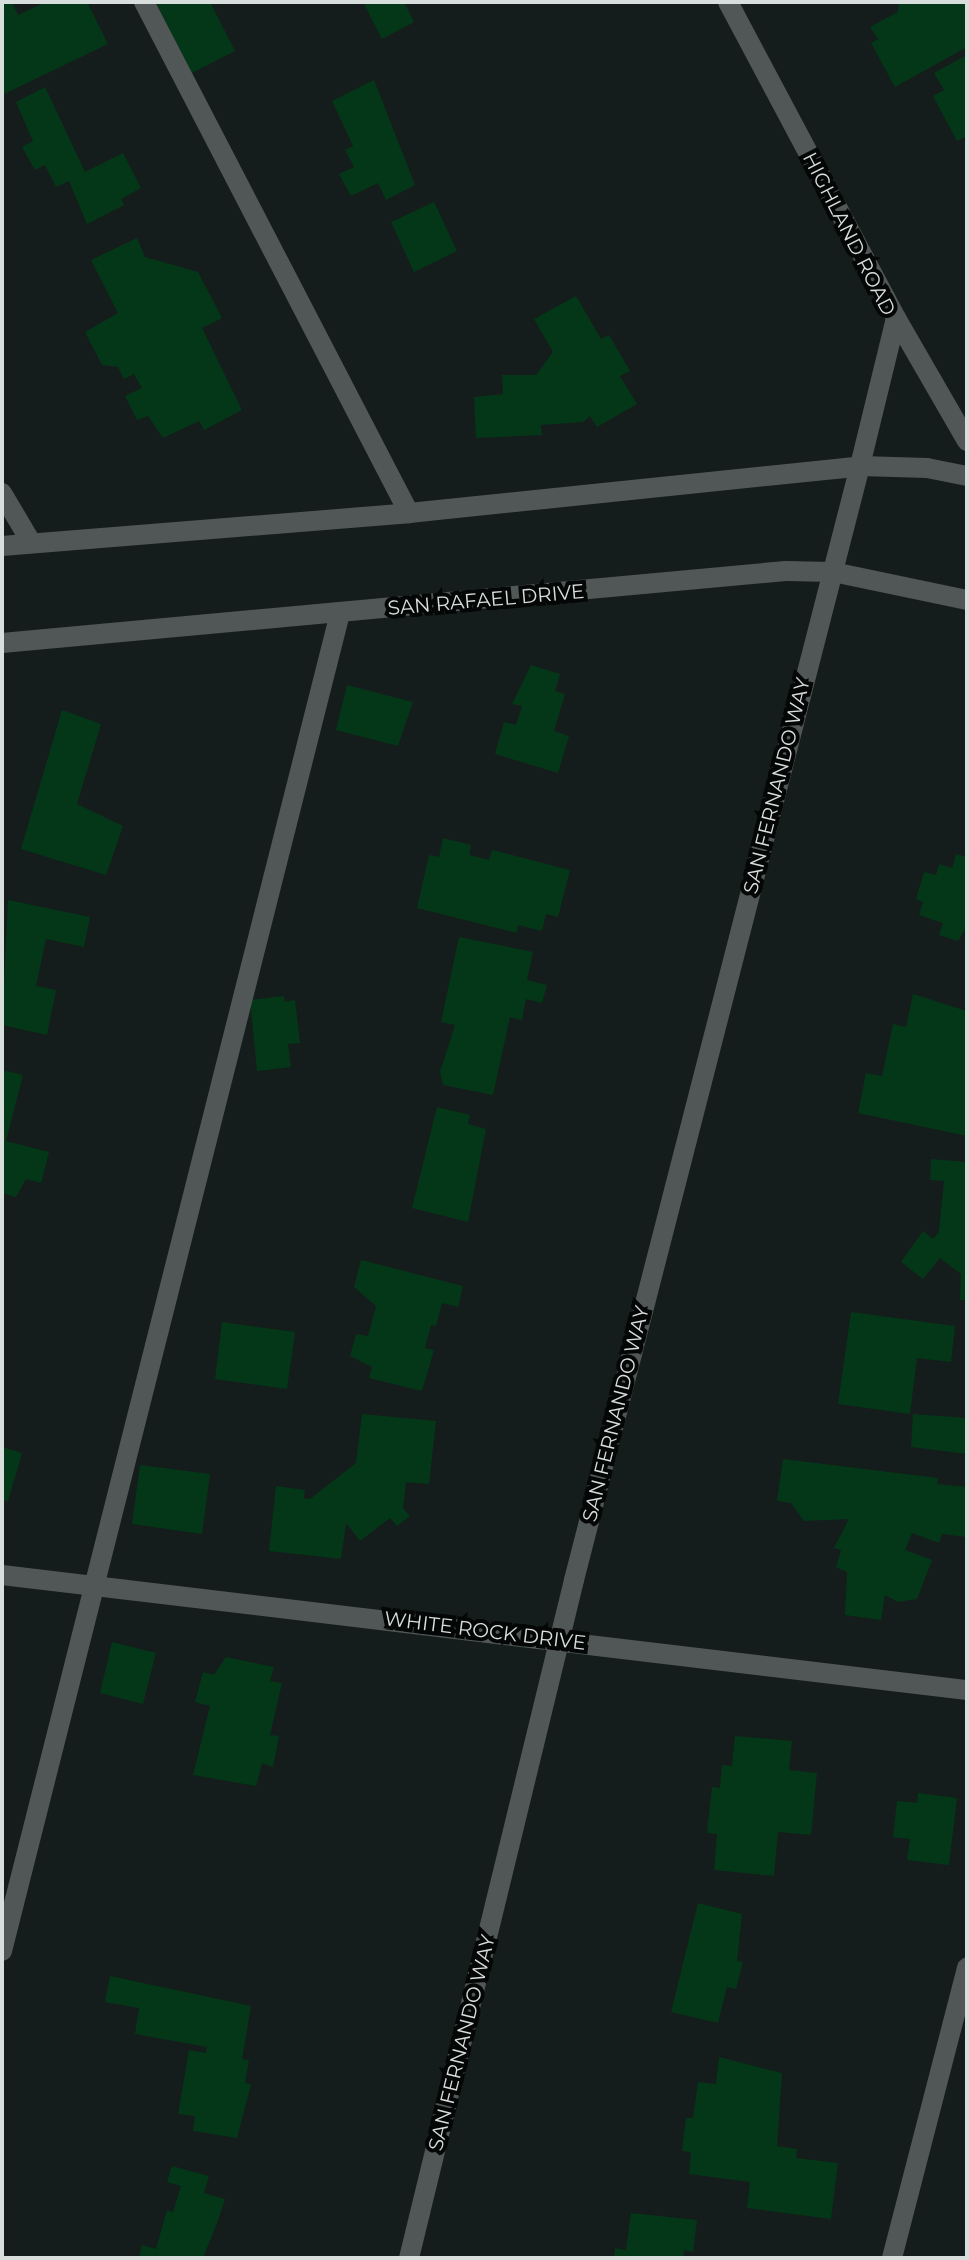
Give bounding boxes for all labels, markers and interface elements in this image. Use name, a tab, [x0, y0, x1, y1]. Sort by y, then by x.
street label: HIGHLAND ROAD	[797, 148, 901, 320]
street label: SAN RAFAEL DRIVE	[387, 579, 585, 621]
street label: SAN FERNANDO WAY	[739, 676, 815, 896]
street label: SAN FERNANDO WAY	[578, 1304, 654, 1524]
street label: WHITE ROCK DRIVE	[383, 1607, 587, 1655]
street label: SAN FERNANDO WAY	[424, 1933, 500, 2153]

